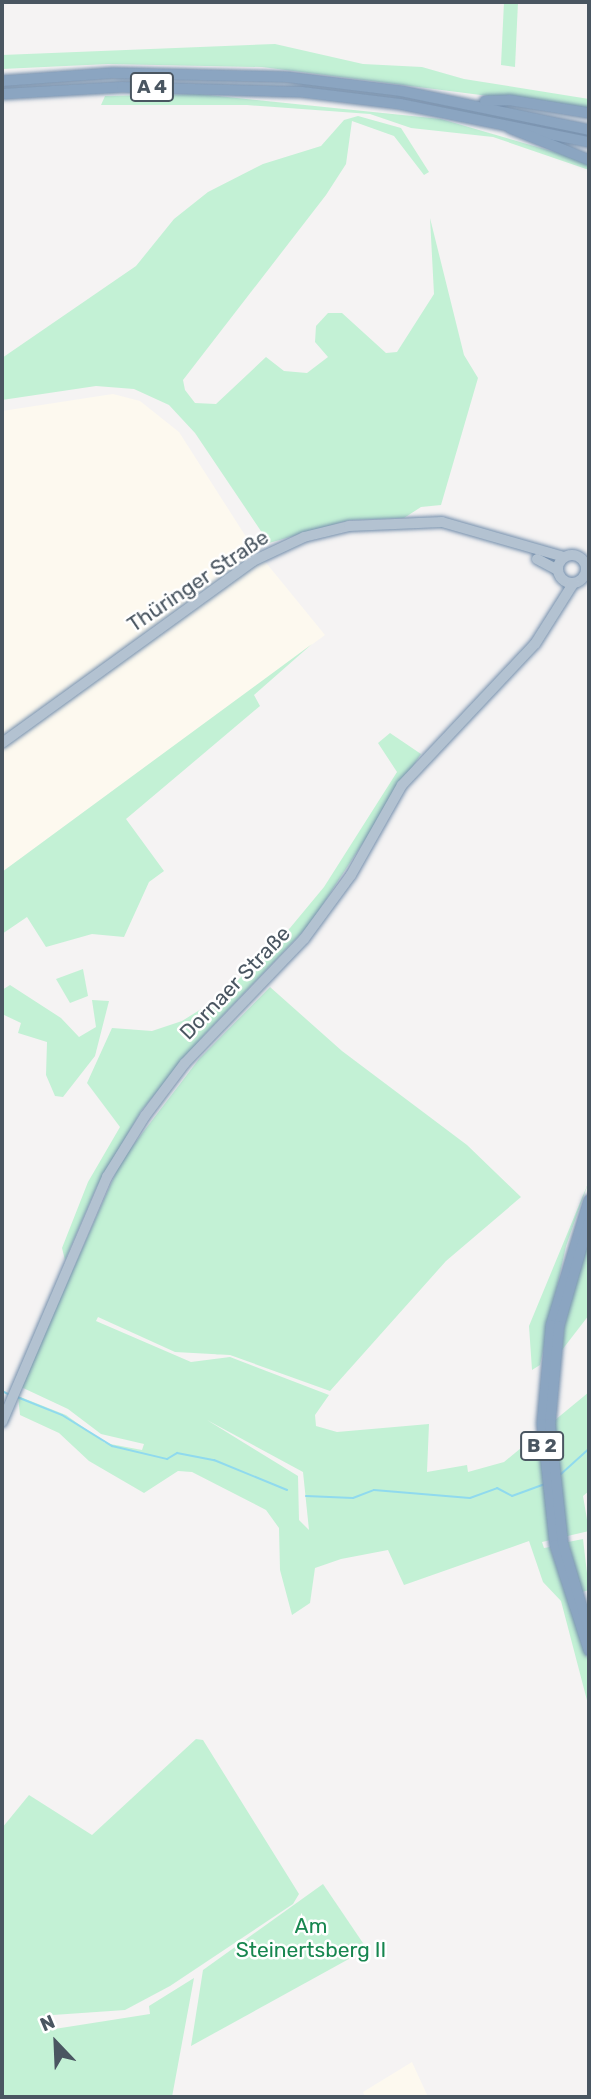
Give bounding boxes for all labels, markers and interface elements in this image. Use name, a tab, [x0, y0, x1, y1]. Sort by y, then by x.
road number: A 4	[129, 72, 175, 102]
street label: Thüringer Straße	[122, 524, 274, 638]
street label: Dornaer Straße	[174, 921, 296, 1045]
road number: B 2	[519, 1430, 565, 1462]
park label: Am Steinertsberg II	[236, 1913, 386, 1963]
north arrow	[21, 2008, 91, 2078]
text: N	[37, 2010, 58, 2036]

